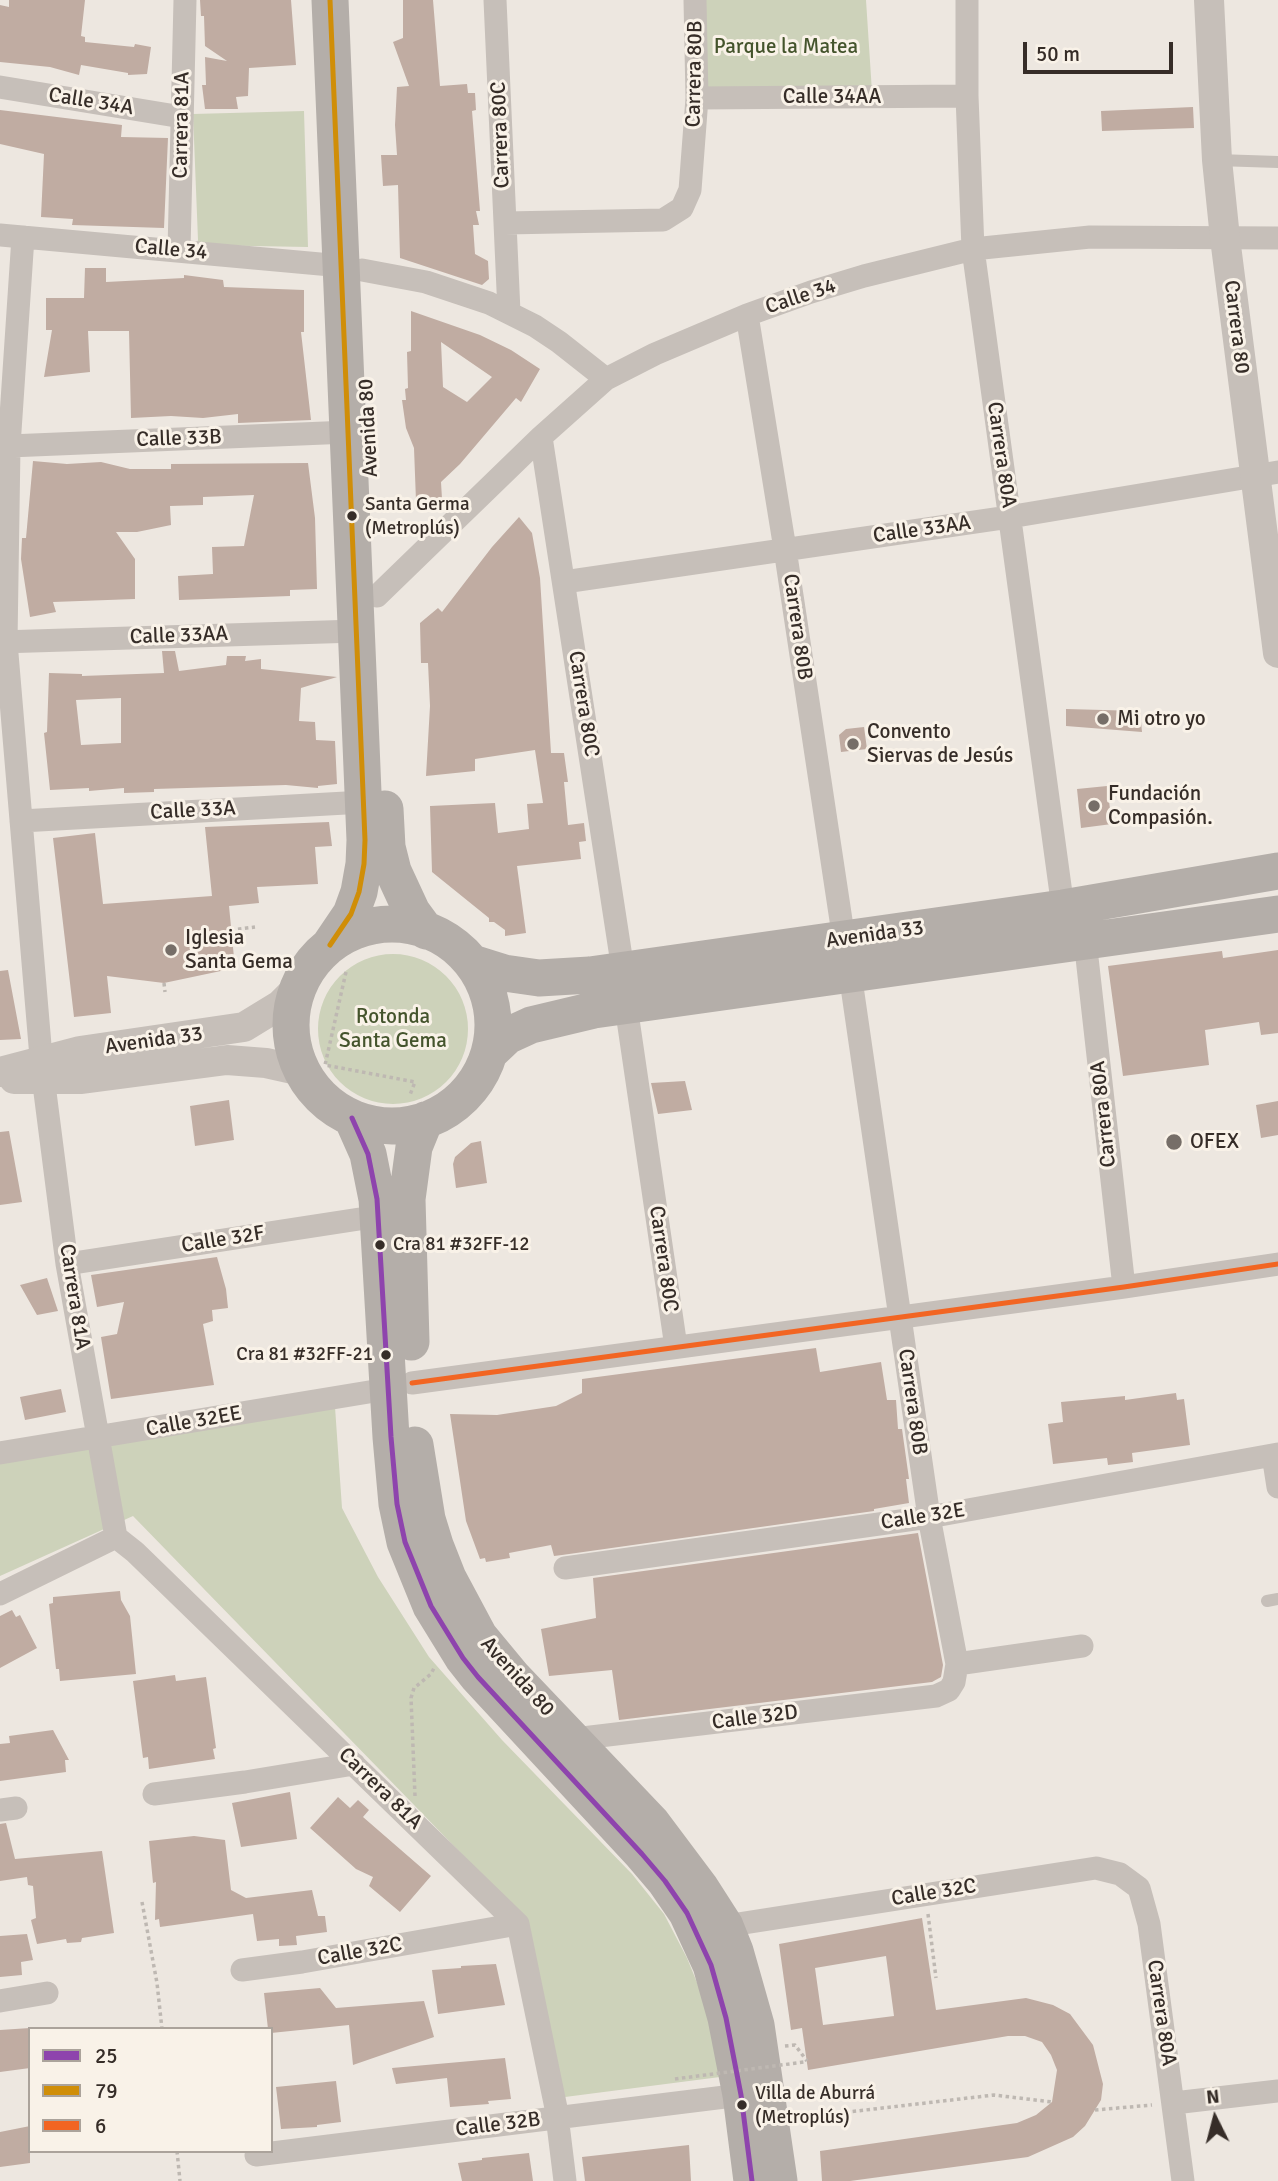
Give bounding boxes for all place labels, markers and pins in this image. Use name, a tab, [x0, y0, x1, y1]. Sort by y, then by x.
place label: Santa Germa (Metroplús)	[365, 494, 470, 538]
marker: Santa Germa (Metroplús)	[345, 509, 359, 523]
place label: Mi otro yo	[1117, 706, 1206, 732]
marker: Mi otro yo	[1095, 711, 1111, 727]
place label: Convento Siervas de Jesús	[867, 719, 1013, 769]
marker: Convento Siervas de Jesús	[845, 736, 861, 752]
place label: Fundación Compasión.	[1108, 781, 1213, 831]
marker: Fundación Compasión.	[1086, 798, 1102, 814]
place label: Iglesia Santa Gema	[185, 925, 293, 975]
marker: Iglesia Santa Gema	[163, 942, 179, 958]
place label: OFEX	[1190, 1129, 1239, 1155]
marker: OFEX	[1164, 1132, 1184, 1152]
place label: Cra 81 #32FF-12	[393, 1234, 530, 1256]
marker: Cra 81 #32FF-12	[373, 1238, 387, 1252]
place label: Cra 81 #32FF-21	[236, 1344, 373, 1366]
marker: Cra 81 #32FF-21	[379, 1348, 393, 1362]
place label: Villa de Aburrá (Metroplús)	[755, 2083, 875, 2127]
marker: Villa de Aburrá (Metroplús)	[735, 2098, 749, 2112]

